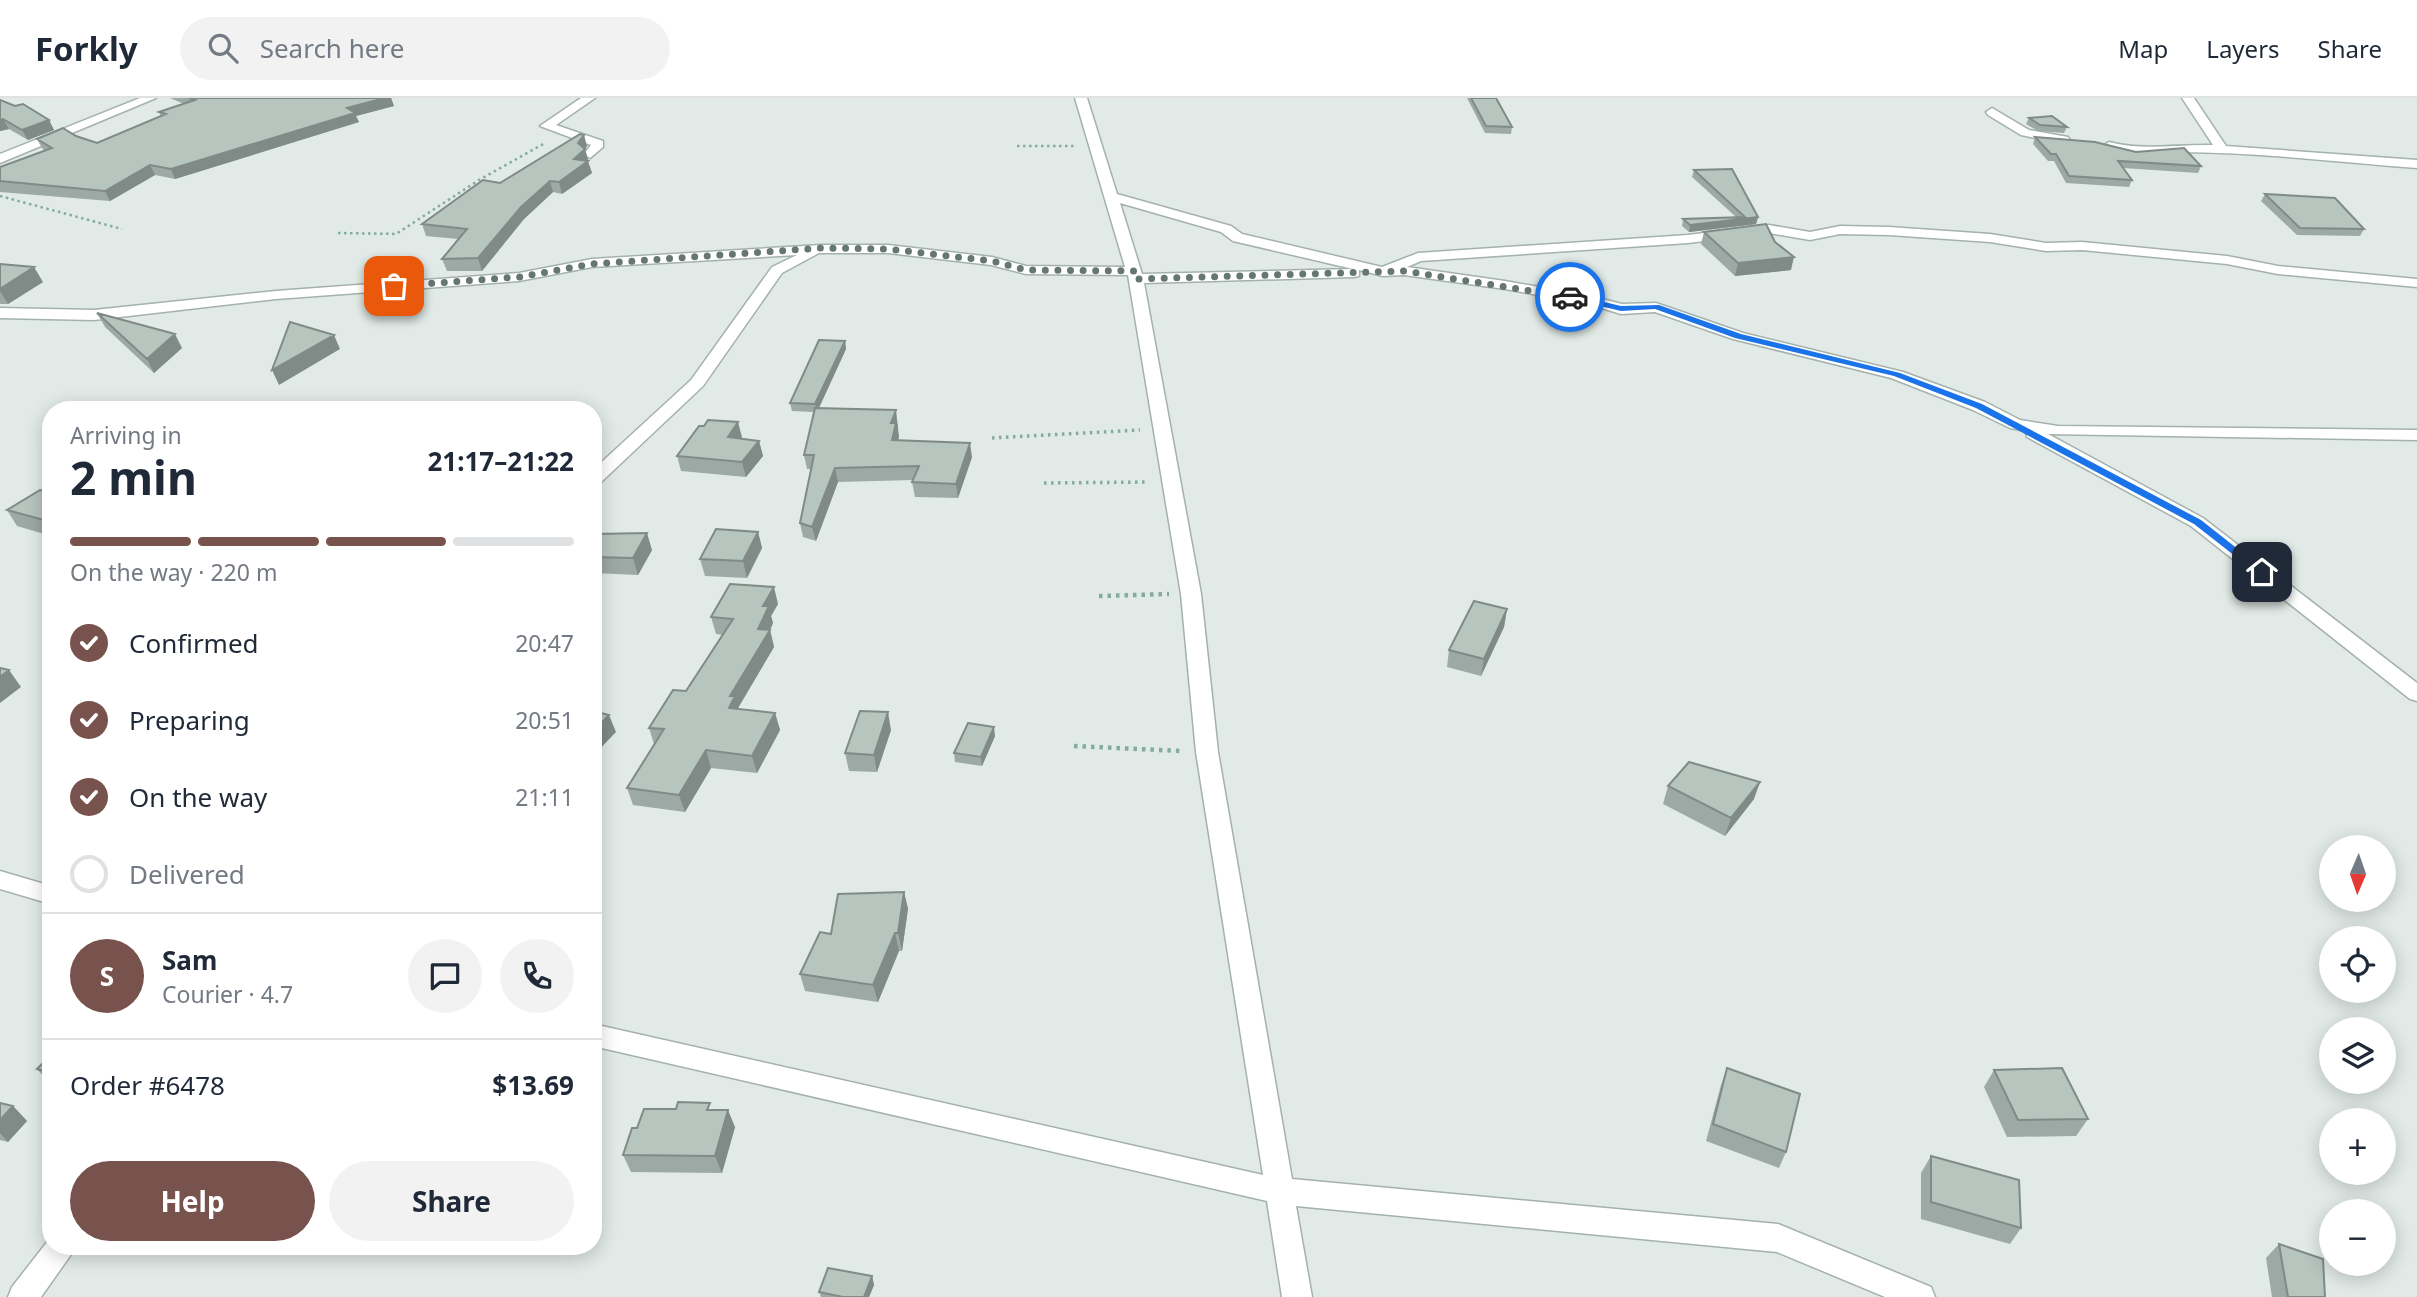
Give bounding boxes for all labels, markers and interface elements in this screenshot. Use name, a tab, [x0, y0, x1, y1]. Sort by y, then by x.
search box	[180, 17, 670, 80]
text: Forkly	[35, 26, 138, 71]
icon: search	[204, 29, 242, 67]
text: Search here	[260, 30, 404, 66]
text: Map	[2118, 32, 2168, 65]
text: Layers	[2206, 32, 2280, 65]
text: Share	[2318, 32, 2382, 65]
pin	[364, 256, 424, 316]
courier	[1535, 262, 1605, 332]
icon: bag	[375, 267, 413, 305]
icon: car	[1551, 278, 1589, 316]
text: Arriving in	[70, 419, 182, 451]
text: 21:17–21:22	[427, 443, 574, 479]
text: 2 min	[70, 446, 197, 508]
pin	[2232, 542, 2292, 602]
icon: home	[2243, 553, 2281, 591]
text: On the way · 220 m	[70, 556, 277, 588]
icon: check	[70, 624, 108, 662]
text: Confirmed	[129, 625, 259, 661]
text: 20:47	[515, 627, 574, 659]
icon: check	[70, 701, 108, 739]
text: Preparing	[129, 702, 250, 738]
text: 20:51	[515, 704, 574, 736]
icon: check	[70, 778, 108, 816]
text: On the way	[129, 779, 267, 815]
text: 21:11	[515, 781, 574, 813]
north arrow	[2319, 835, 2396, 912]
map controls	[2319, 835, 2396, 1276]
text: Delivered	[129, 856, 245, 892]
button: locate	[2319, 926, 2396, 1003]
button: chat	[408, 939, 482, 1013]
button: phone	[500, 939, 574, 1013]
text: Sam	[162, 942, 217, 978]
text: S	[100, 958, 114, 994]
text: Courier · 4.7	[162, 978, 293, 1010]
button: layers	[2319, 1017, 2396, 1094]
text: Order #6478	[70, 1067, 225, 1103]
text: $13.69	[492, 1067, 574, 1103]
button: +	[2319, 1108, 2396, 1185]
button: Help	[70, 1161, 315, 1241]
button: Share	[329, 1161, 574, 1241]
button: −	[2319, 1199, 2396, 1276]

